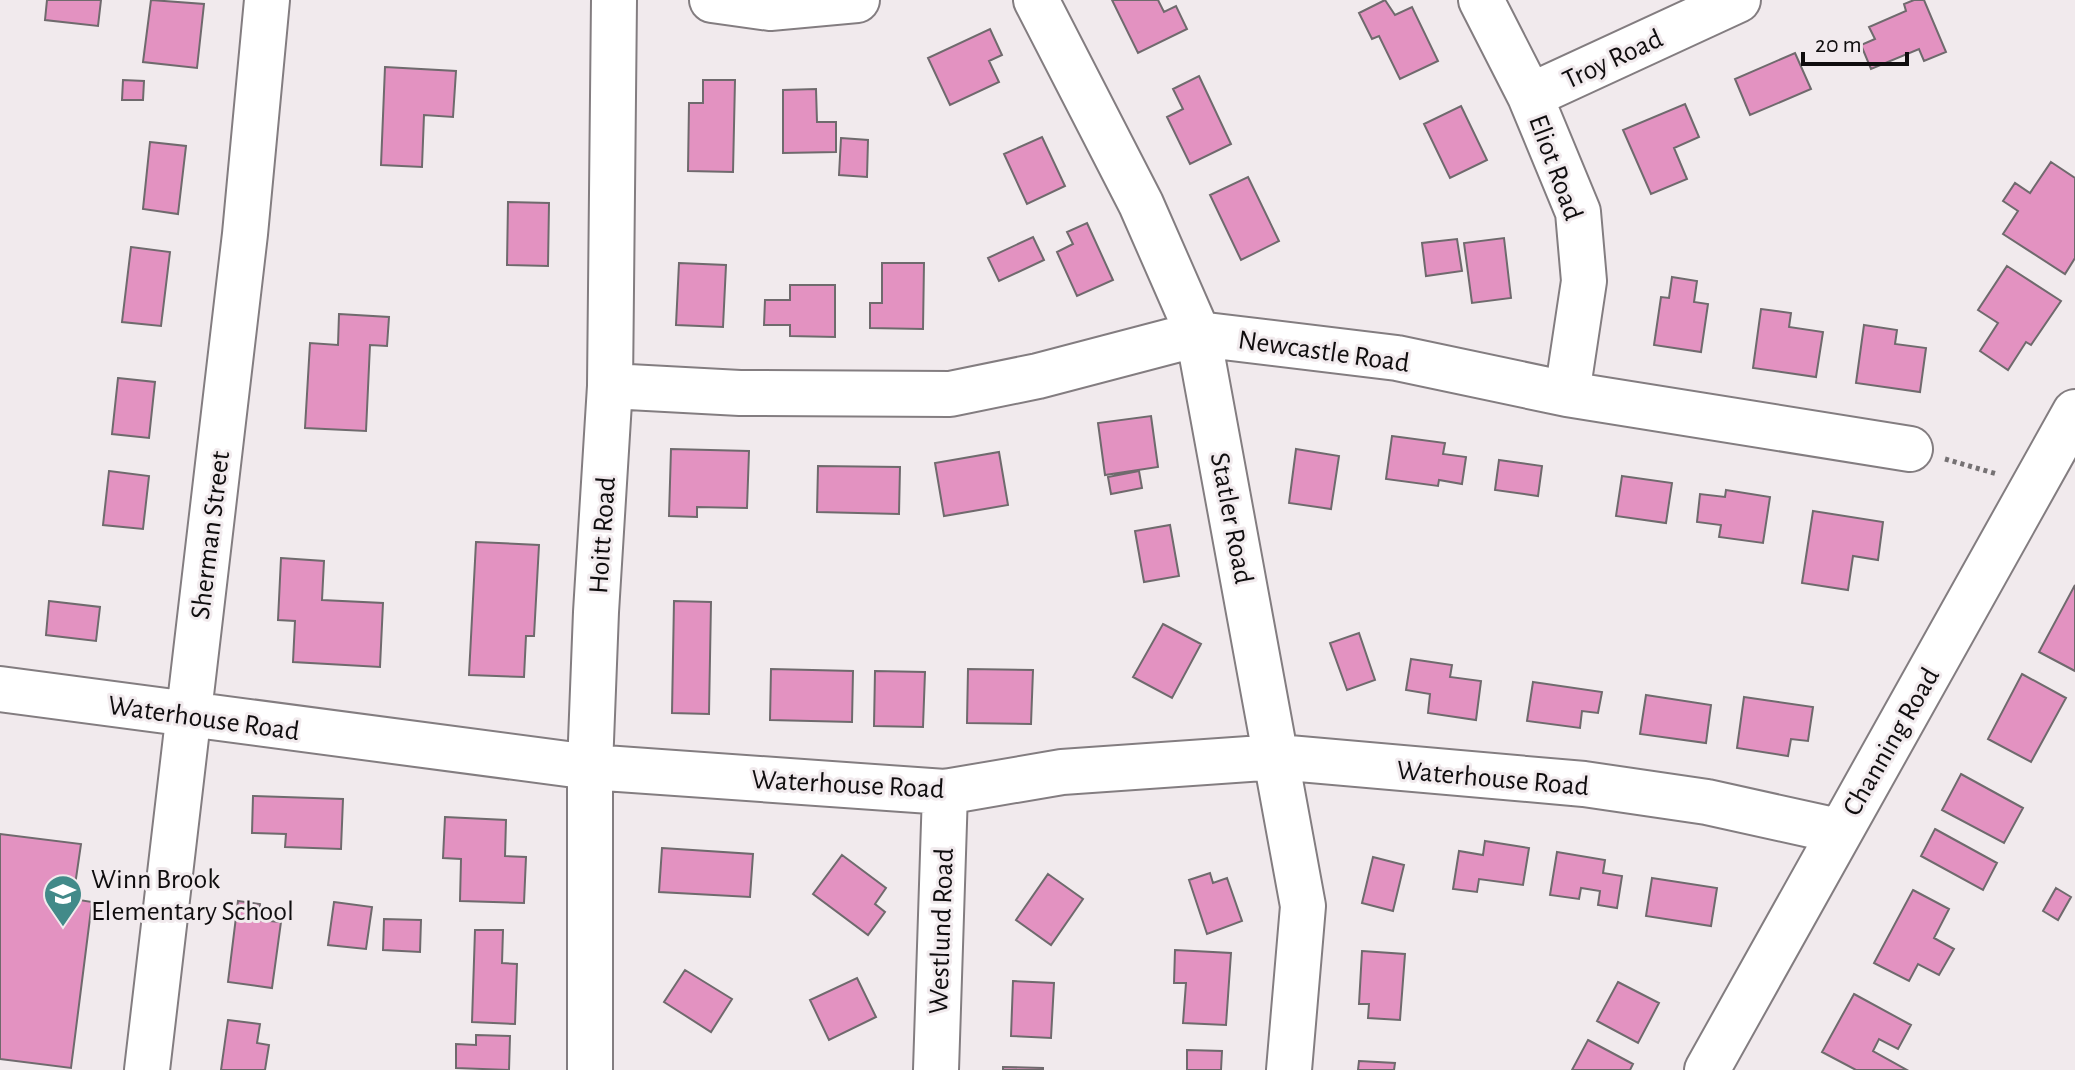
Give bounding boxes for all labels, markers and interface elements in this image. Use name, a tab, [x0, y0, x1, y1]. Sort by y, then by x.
scale bar	[1803, 16, 1907, 66]
street label: Troy Road	[1559, 25, 1667, 95]
text: 20 m	[1815, 33, 1862, 57]
street label: Eliot Road	[1523, 111, 1587, 224]
street label: Newcastle Road	[1236, 326, 1411, 378]
street label: Sherman Street	[187, 449, 235, 621]
street label: Statler Road	[1205, 450, 1257, 586]
street label: Hoitt Road	[585, 476, 621, 595]
street label: Channing Road	[1838, 663, 1945, 821]
street label: Waterhouse Road	[106, 692, 301, 746]
street label: Waterhouse Road	[1395, 757, 1590, 801]
street label: Waterhouse Road	[751, 766, 945, 804]
street label: Westlund Road	[925, 848, 959, 1015]
place label: Winn Brook Elementary School	[91, 866, 294, 926]
school or university icon: Winn Brook Elementary School	[42, 873, 84, 928]

